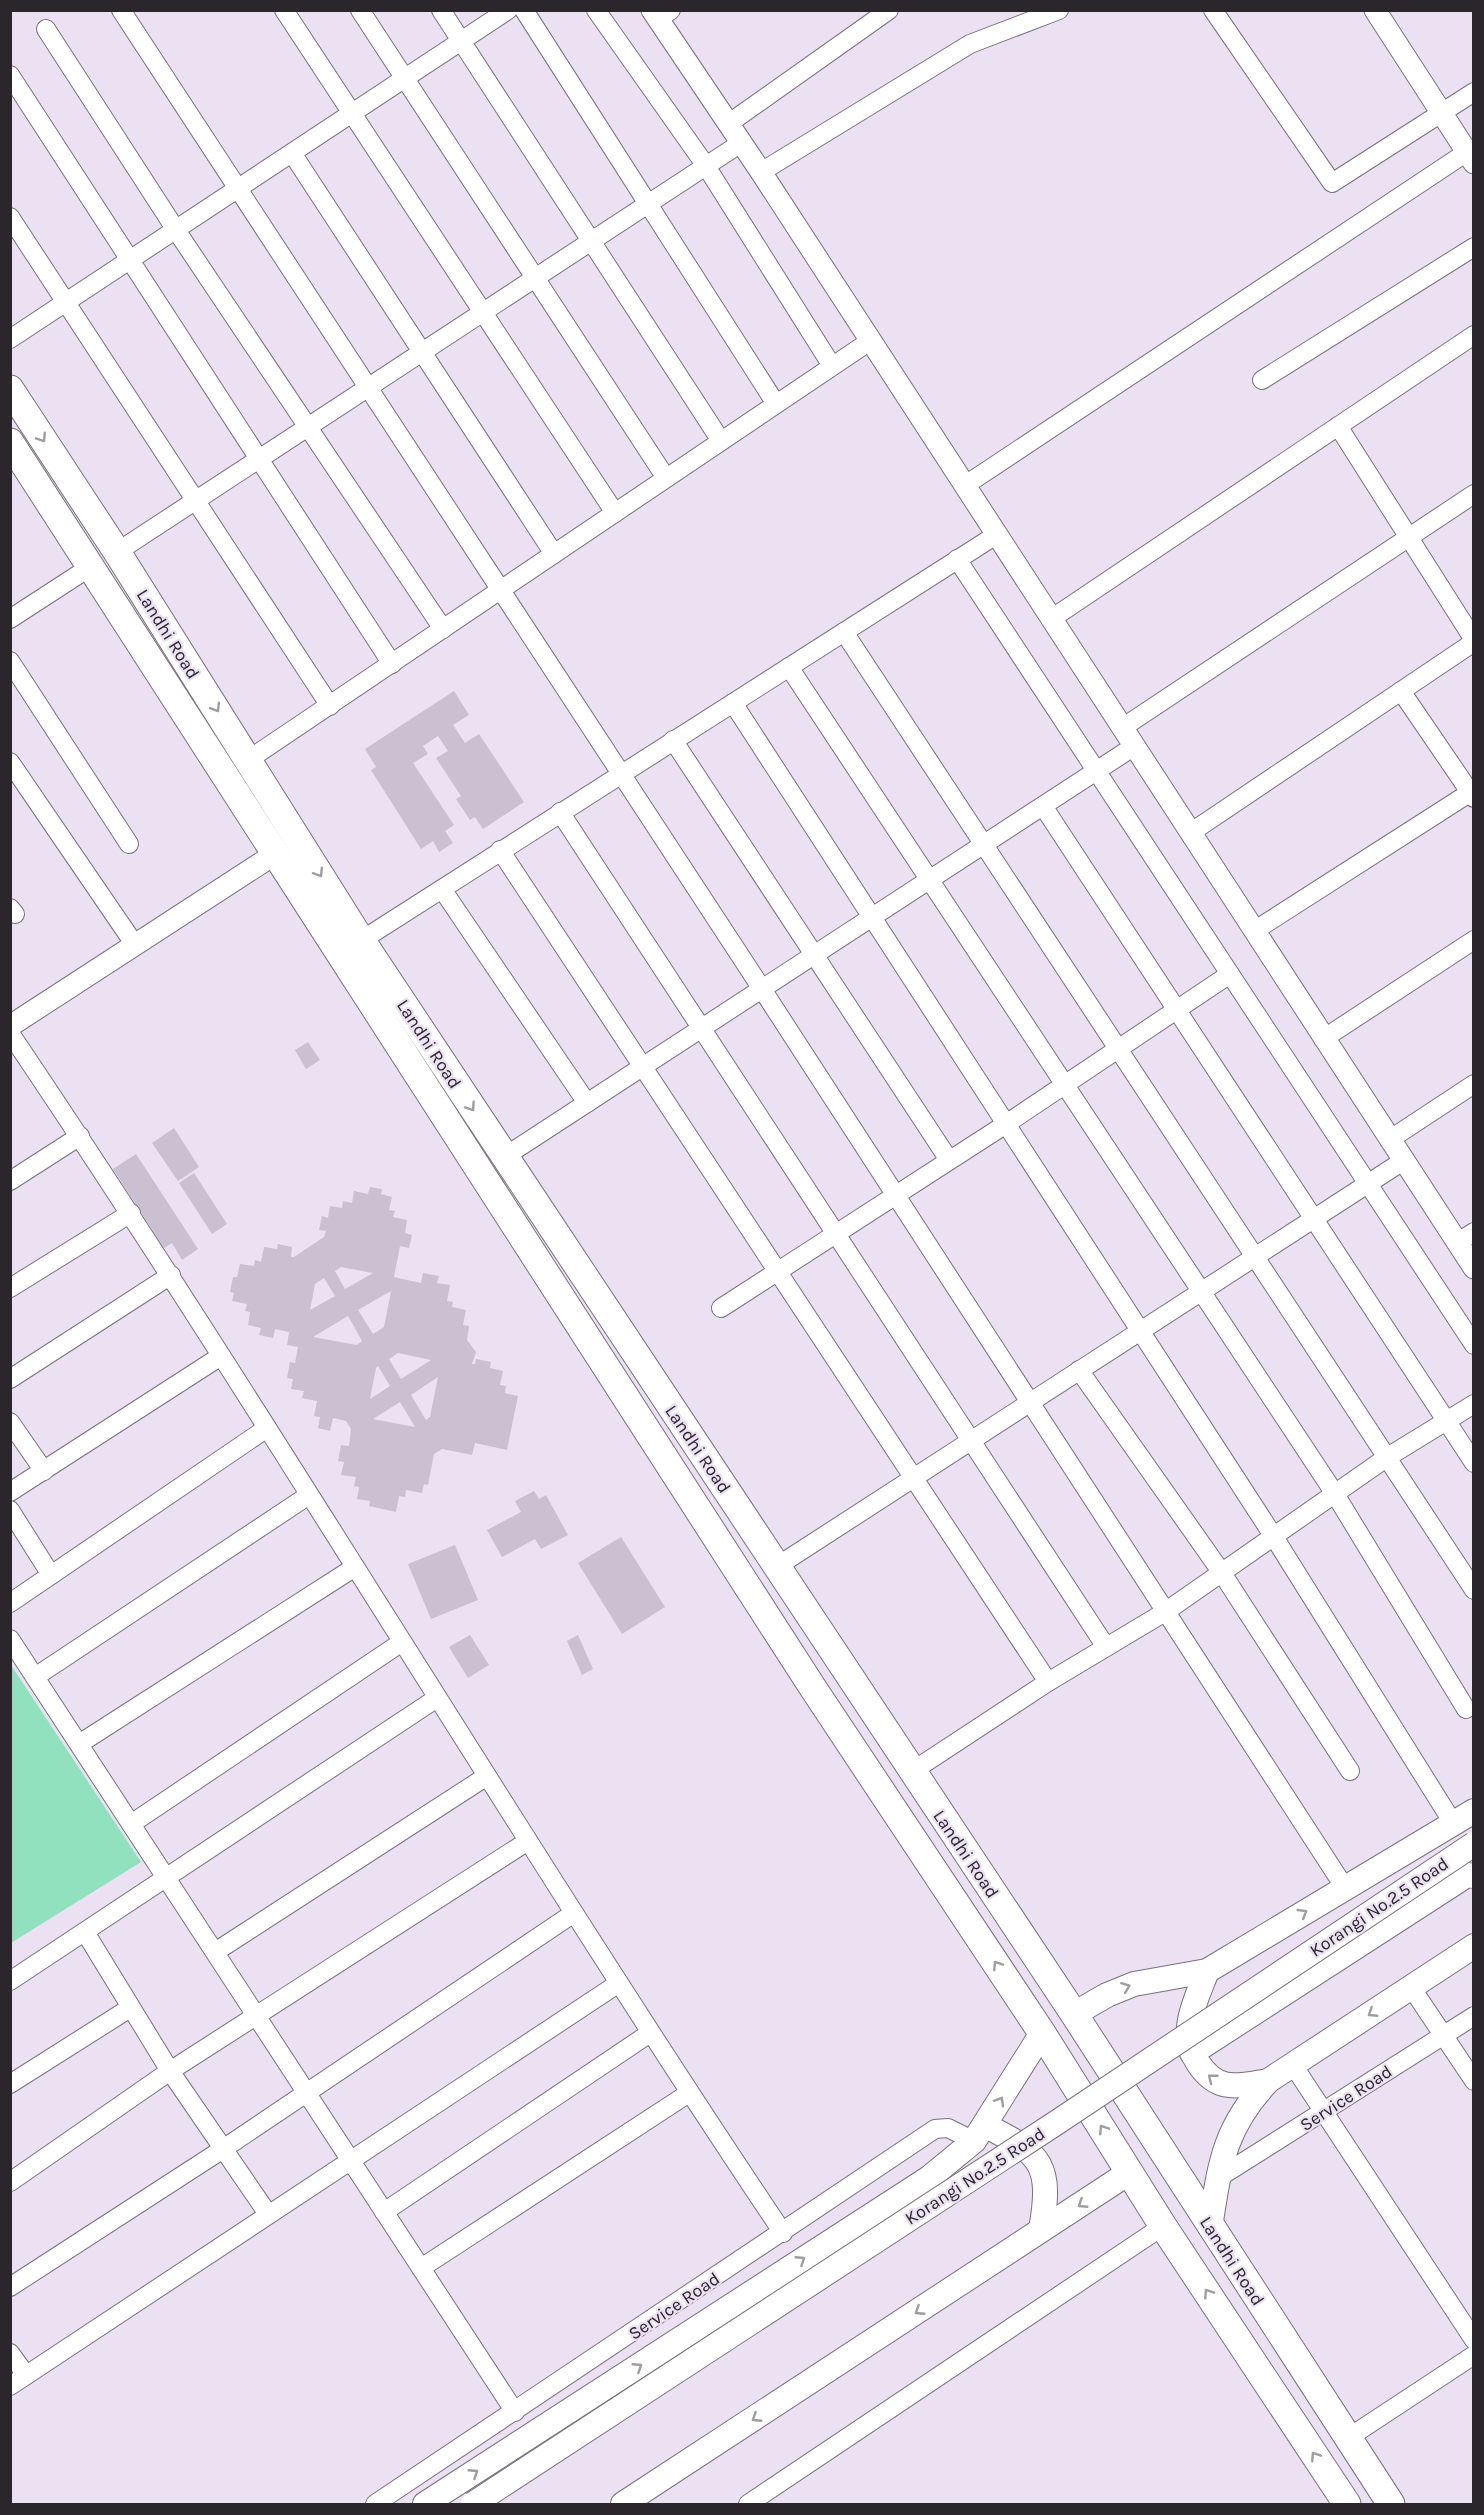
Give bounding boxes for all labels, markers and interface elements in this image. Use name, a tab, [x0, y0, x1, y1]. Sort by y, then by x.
one-way arrow	[35, 432, 47, 442]
street label: Landhi Road	[132, 585, 204, 683]
one-way arrow	[208, 702, 220, 712]
one-way arrow	[312, 867, 323, 878]
street label: Landhi Road	[392, 995, 466, 1093]
one-way arrow	[464, 1101, 475, 1112]
street label: Landhi Road	[660, 1401, 736, 1497]
street label: Landhi Road	[928, 1806, 1004, 1902]
street label: Korangi No.2.5 Road	[1305, 1852, 1453, 1962]
one-way arrow	[1297, 1909, 1307, 1921]
one-way arrow	[992, 1961, 1004, 1971]
one-way arrow	[1120, 1982, 1131, 1994]
one-way arrow	[1368, 2006, 1379, 2017]
street label: Service Road	[1296, 2060, 1396, 2136]
one-way arrow	[1208, 2074, 1219, 2085]
one-way arrow	[992, 2097, 1004, 2107]
street label: Korangi No.2.5 Road	[901, 2122, 1049, 2230]
one-way arrow	[1099, 2124, 1110, 2135]
one-way arrow	[1077, 2197, 1088, 2208]
street label: Landhi Road	[1195, 2212, 1269, 2310]
one-way arrow	[795, 2256, 805, 2268]
street label: Service Road	[624, 2267, 724, 2345]
one-way arrow	[1203, 2289, 1215, 2299]
one-way arrow	[914, 2304, 925, 2315]
one-way arrow	[631, 2363, 642, 2374]
one-way arrow	[751, 2411, 762, 2422]
one-way arrow	[1311, 2451, 1322, 2462]
one-way arrow	[468, 2468, 478, 2480]

